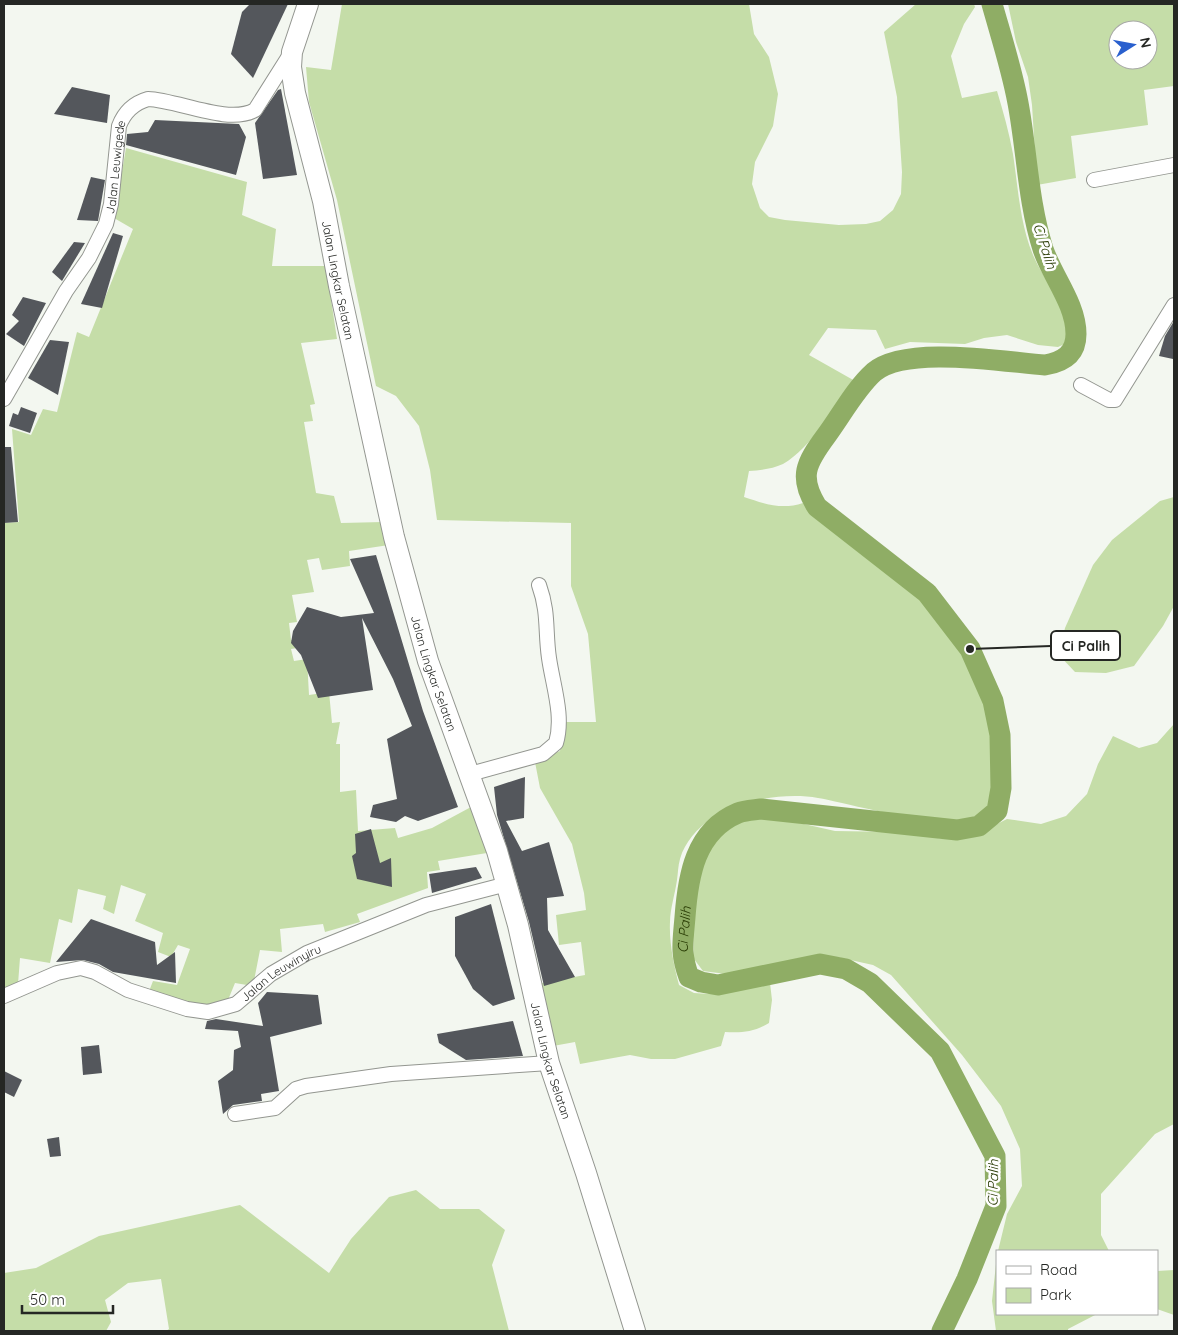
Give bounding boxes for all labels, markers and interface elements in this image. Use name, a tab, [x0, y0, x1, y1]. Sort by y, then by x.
north arrow	[1108, 20, 1158, 70]
text: N	[1136, 36, 1156, 49]
street label: Jalan Leuwigede	[101, 117, 128, 215]
street label: Jalan Lingkar Selatan	[319, 219, 358, 341]
water label: Ci Palih	[1029, 221, 1061, 272]
street label: Jalan Lingkar Selatan	[408, 614, 460, 733]
callout: Ci Palih	[1051, 631, 1120, 660]
text: Ci Palih	[1062, 637, 1110, 655]
water label: Ci Palih	[674, 905, 695, 954]
street label: Jalan Leuwinyiru	[237, 941, 323, 1004]
street label: Jalan Lingkar Selatan	[528, 1000, 575, 1121]
water label: Ci Palih	[984, 1158, 1002, 1207]
legend	[996, 1250, 1158, 1315]
text: Road	[1040, 1260, 1077, 1279]
scale bar	[22, 1282, 114, 1314]
text: Park	[1040, 1285, 1072, 1304]
text: 50 m	[30, 1290, 65, 1309]

